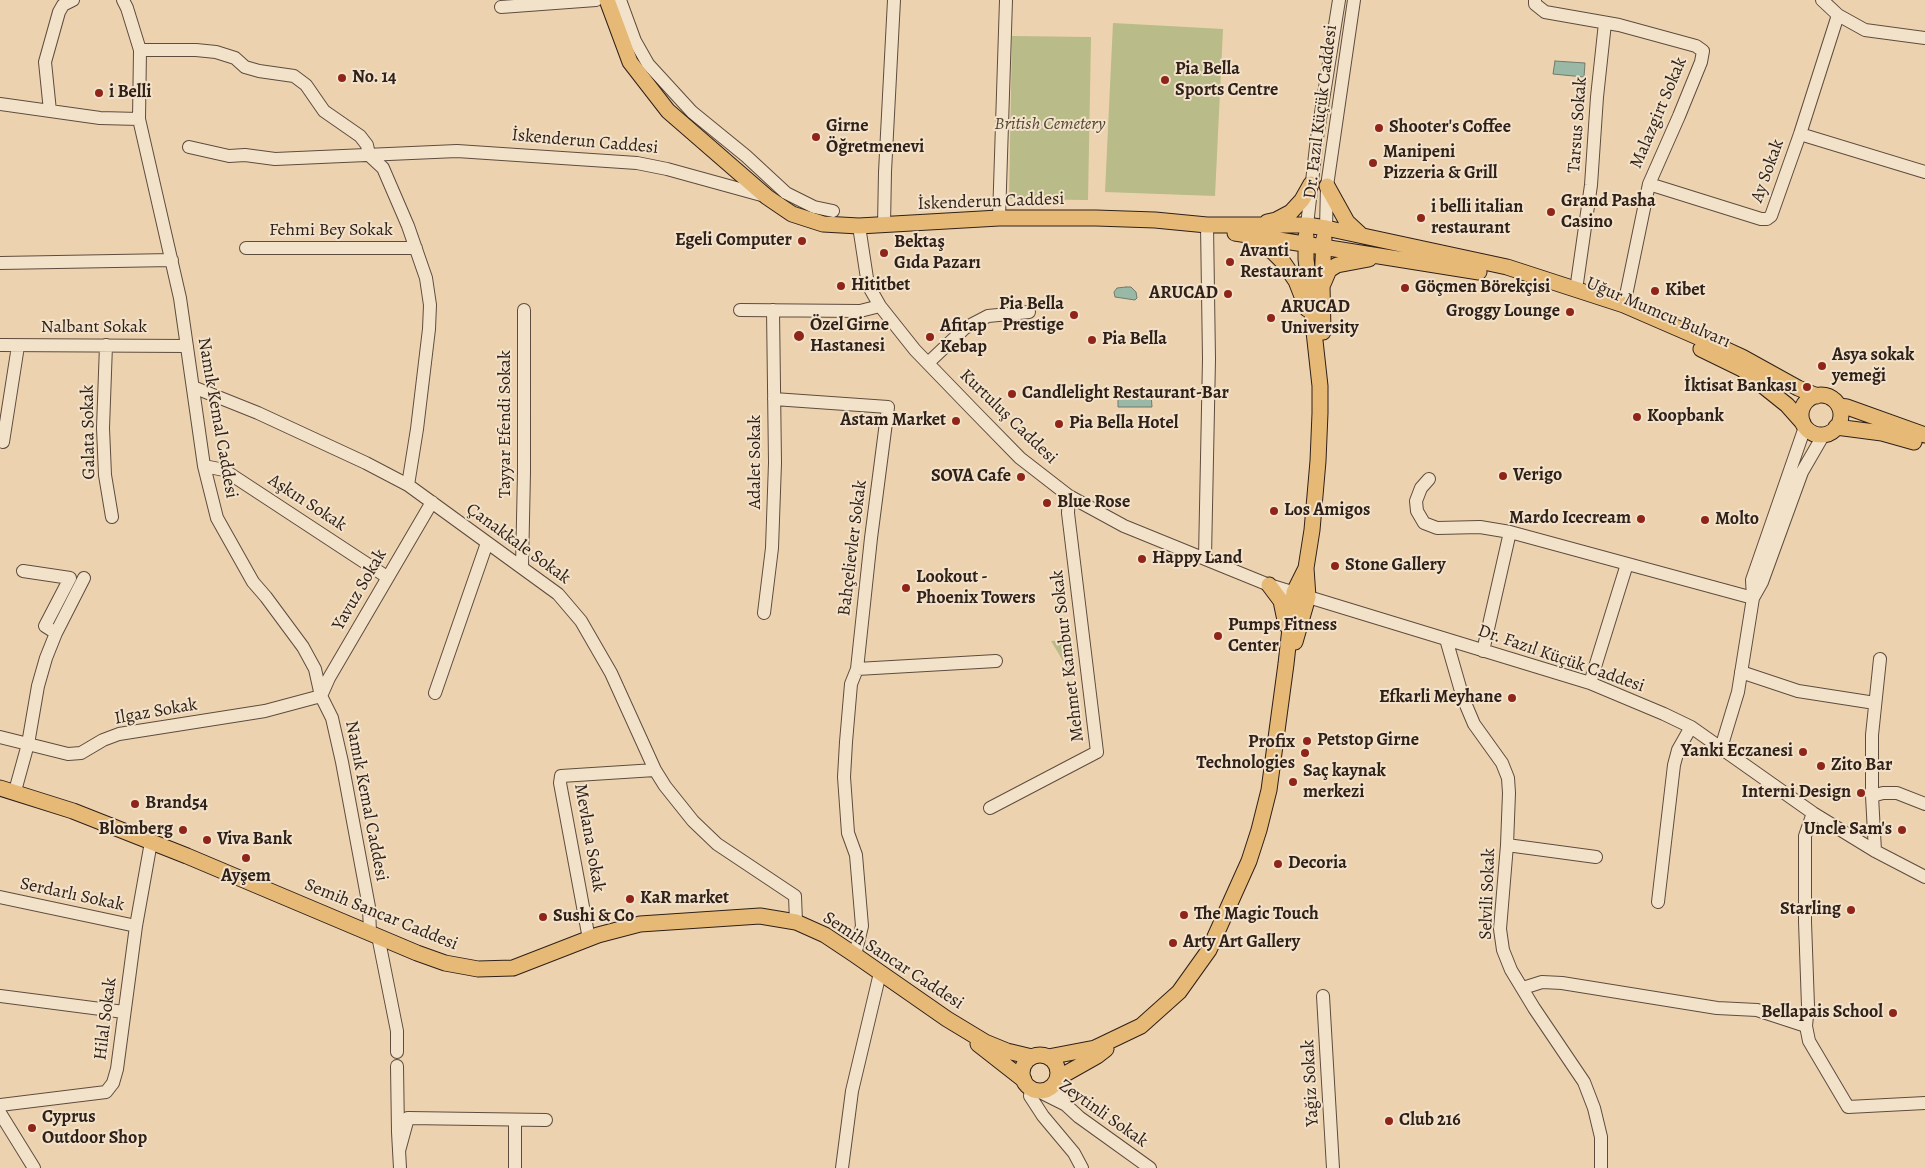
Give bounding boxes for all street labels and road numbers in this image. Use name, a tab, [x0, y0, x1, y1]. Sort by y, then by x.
street label: Dr. Fazıl Küçük Caddesi	[1300, 24, 1342, 200]
street label: Malazgirt Sokak	[1626, 54, 1692, 172]
street label: Tarsus Sokak	[1564, 76, 1592, 174]
street label: İskenderun Caddesi	[511, 125, 659, 159]
street label: Ay Sokak	[1747, 136, 1789, 206]
street label: İskenderun Caddesi	[917, 189, 1065, 215]
street label: Fehmi Bey Sokak	[269, 220, 393, 242]
street label: Uğur Mumcu Bulvarı	[1582, 273, 1734, 353]
street label: Nalbant Sokak	[41, 317, 147, 339]
street label: Namık Kemal Caddesi	[192, 336, 242, 500]
street label: Tayyar Efendi Sokak	[495, 350, 517, 498]
street label: Kurtuluş Caddesi	[955, 365, 1061, 469]
street label: Galata Sokak	[77, 384, 101, 480]
street label: Adalet Sokak	[745, 415, 767, 509]
street label: Aşkın Sokak	[264, 470, 350, 536]
street label: Bahçelievler Sokak	[834, 479, 872, 617]
street label: Çanakkale Sokak	[462, 499, 574, 589]
street label: Yavuz Sokak	[328, 545, 392, 635]
street label: Mehmet Kambur Sokak	[1047, 569, 1089, 743]
street label: Dr. Fazıl Küçük Caddesi	[1475, 620, 1647, 698]
street label: Ilgaz Sokak	[113, 694, 199, 730]
street label: Namık Kemal Caddesi	[340, 719, 392, 883]
street label: Mevlana Sokak	[569, 782, 609, 894]
street label: Selvili Sokak	[1476, 848, 1500, 940]
street label: Serdarlı Sokak	[18, 873, 126, 917]
street label: Semih Sancar Caddesi	[301, 874, 461, 956]
street label: Semih Sancar Caddesi	[819, 907, 967, 1015]
street label: Hilal Sokak	[90, 976, 122, 1062]
street label: Yağiz Sokak	[1298, 1039, 1324, 1127]
street label: Zeytinli Sokak	[1054, 1075, 1152, 1153]

